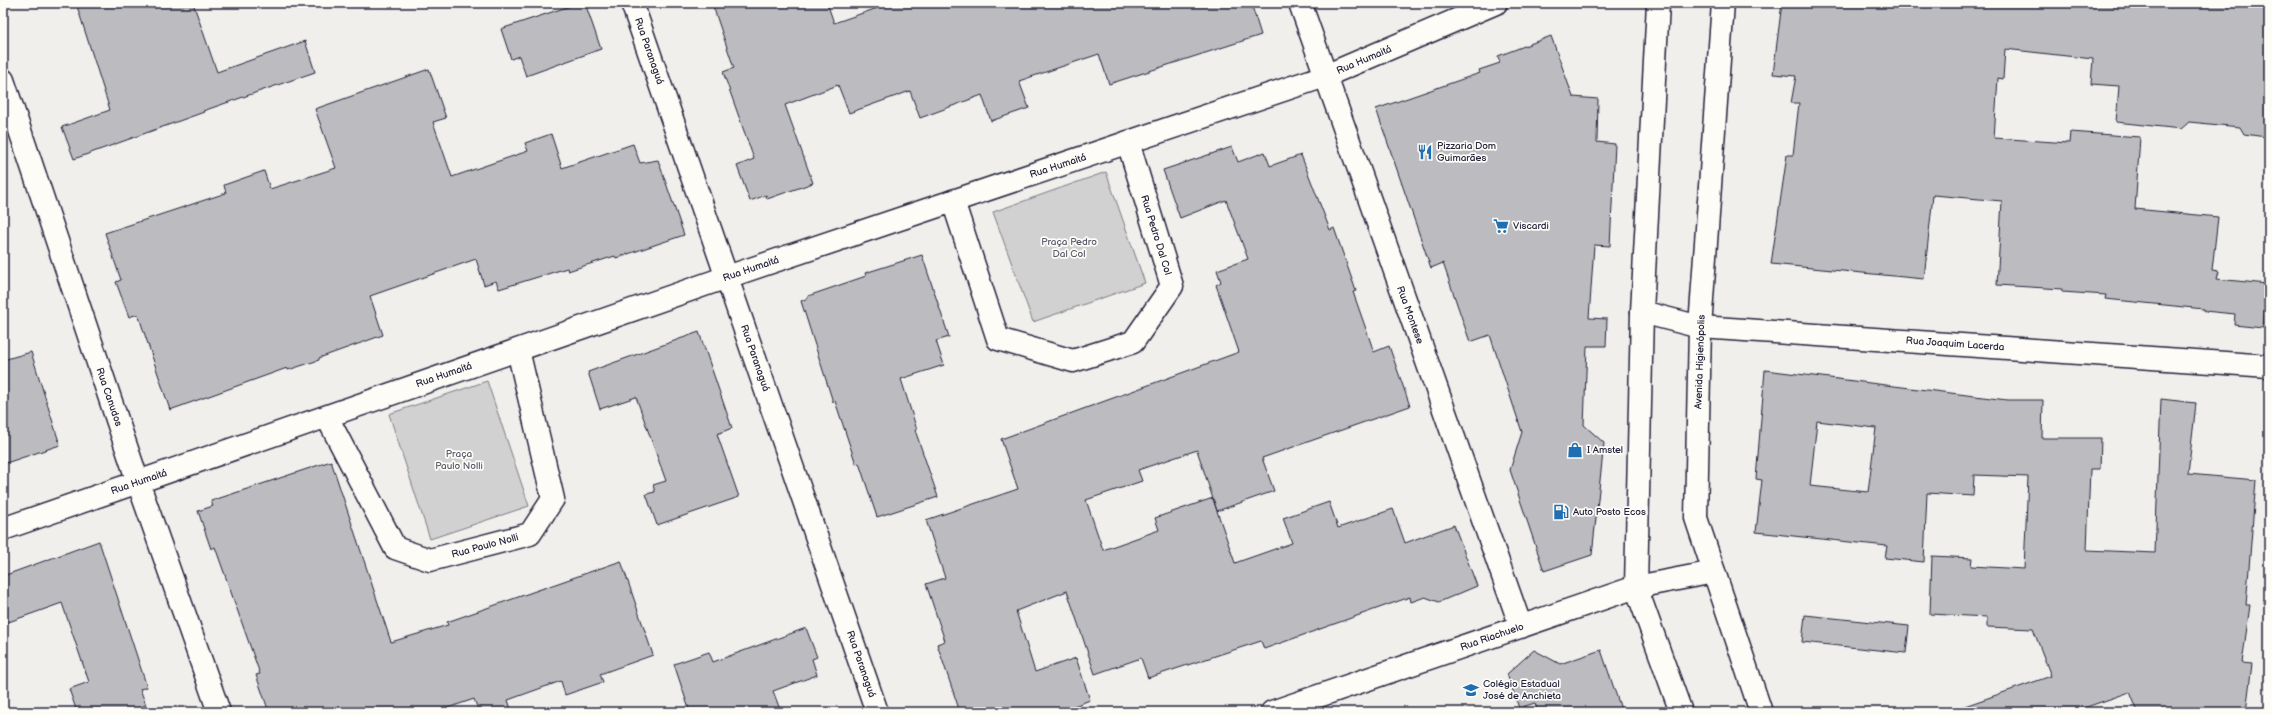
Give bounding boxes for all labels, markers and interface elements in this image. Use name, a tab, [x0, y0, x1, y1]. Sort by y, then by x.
street label: Rua Paranaguá	[632, 16, 666, 86]
street label: Rua Humaitá	[1335, 43, 1394, 77]
place label: Pizzaria Dom Guimarães	[1437, 140, 1496, 164]
restaurant icon: Pizzaria Dom Guimarães	[1416, 143, 1434, 161]
street label: Rua Humaitá	[1028, 151, 1088, 181]
street label: Rua Pedro Dal Col	[1138, 193, 1174, 277]
supermarket icon: Viscardi	[1492, 217, 1510, 235]
place label: Viscardi	[1513, 220, 1549, 232]
park label: Praça Pedro Dal Col	[1041, 236, 1097, 260]
street label: Rua Humaitá	[721, 254, 781, 284]
street label: Rua Montese	[1394, 284, 1426, 346]
street label: Avenida Higienópolis	[1692, 314, 1708, 409]
street label: Rua Paranaguá	[738, 323, 772, 393]
street label: Rua Joaquim Lacerda	[1905, 335, 2005, 353]
street label: Rua Humaitá	[414, 360, 474, 390]
street label: Rua Canudos	[93, 366, 125, 428]
shop icon: I Amstel	[1566, 441, 1584, 459]
place label: I Amstel	[1587, 444, 1623, 456]
park label: Praça Paulo Nolli	[435, 448, 483, 472]
street label: Rua Humaitá	[109, 467, 169, 497]
fuel station icon: Auto Posto Ecos	[1552, 503, 1570, 521]
place label: Auto Posto Ecos	[1573, 506, 1646, 518]
street label: Rua Paulo Nolli	[450, 531, 520, 561]
street label: Rua Riachuelo	[1459, 620, 1526, 653]
street label: Rua Paranaguá	[844, 629, 878, 699]
place label: Colégio Estadual José de Anchieta	[1483, 678, 1561, 702]
school or university icon: Colégio Estadual José de Anchieta	[1462, 681, 1480, 699]

